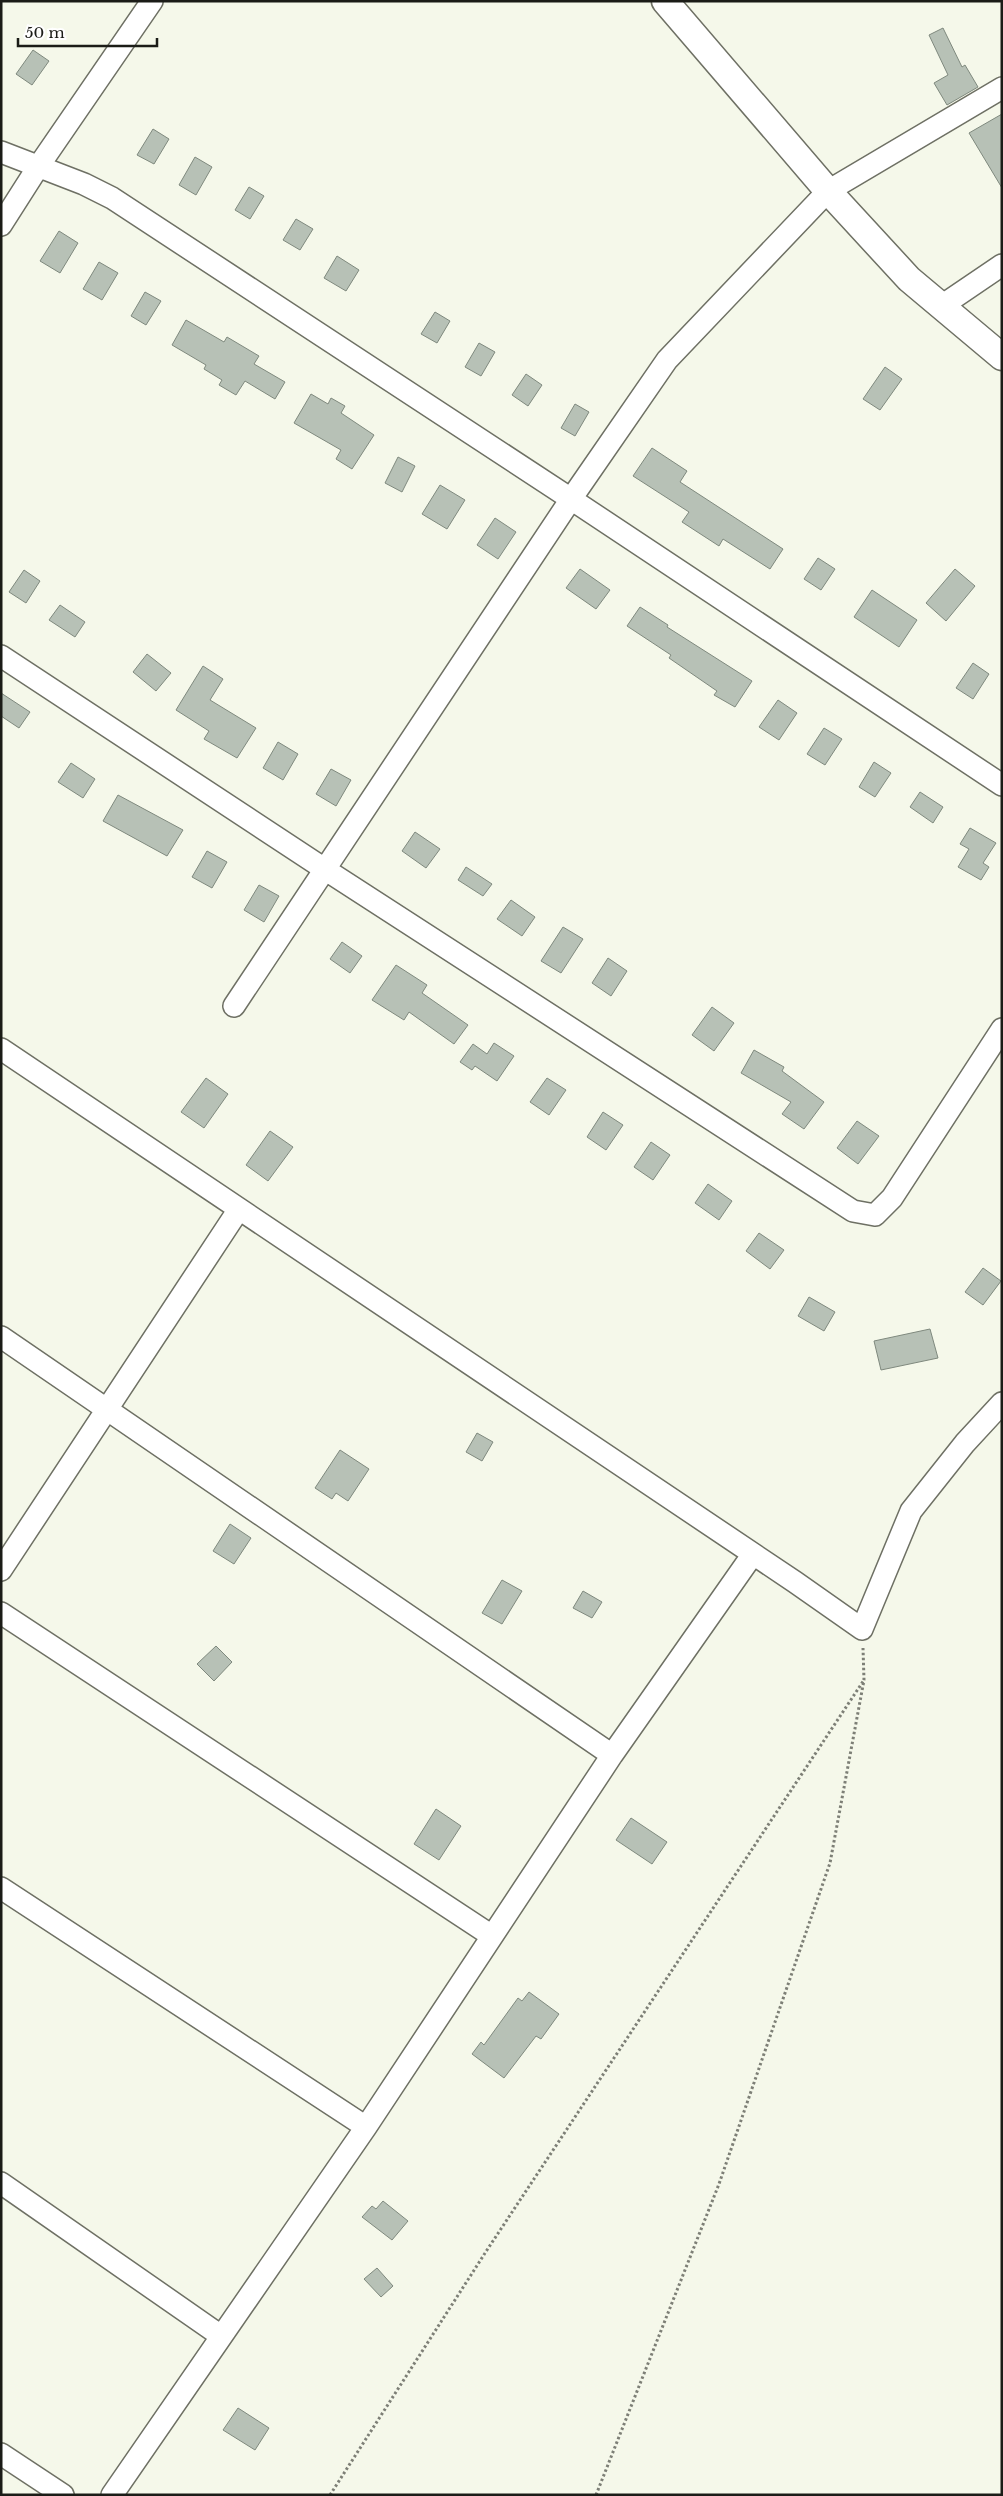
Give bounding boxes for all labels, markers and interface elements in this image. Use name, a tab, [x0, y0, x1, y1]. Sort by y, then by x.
scale bar	[18, 15, 156, 47]
text: 50 m	[25, 23, 65, 42]

